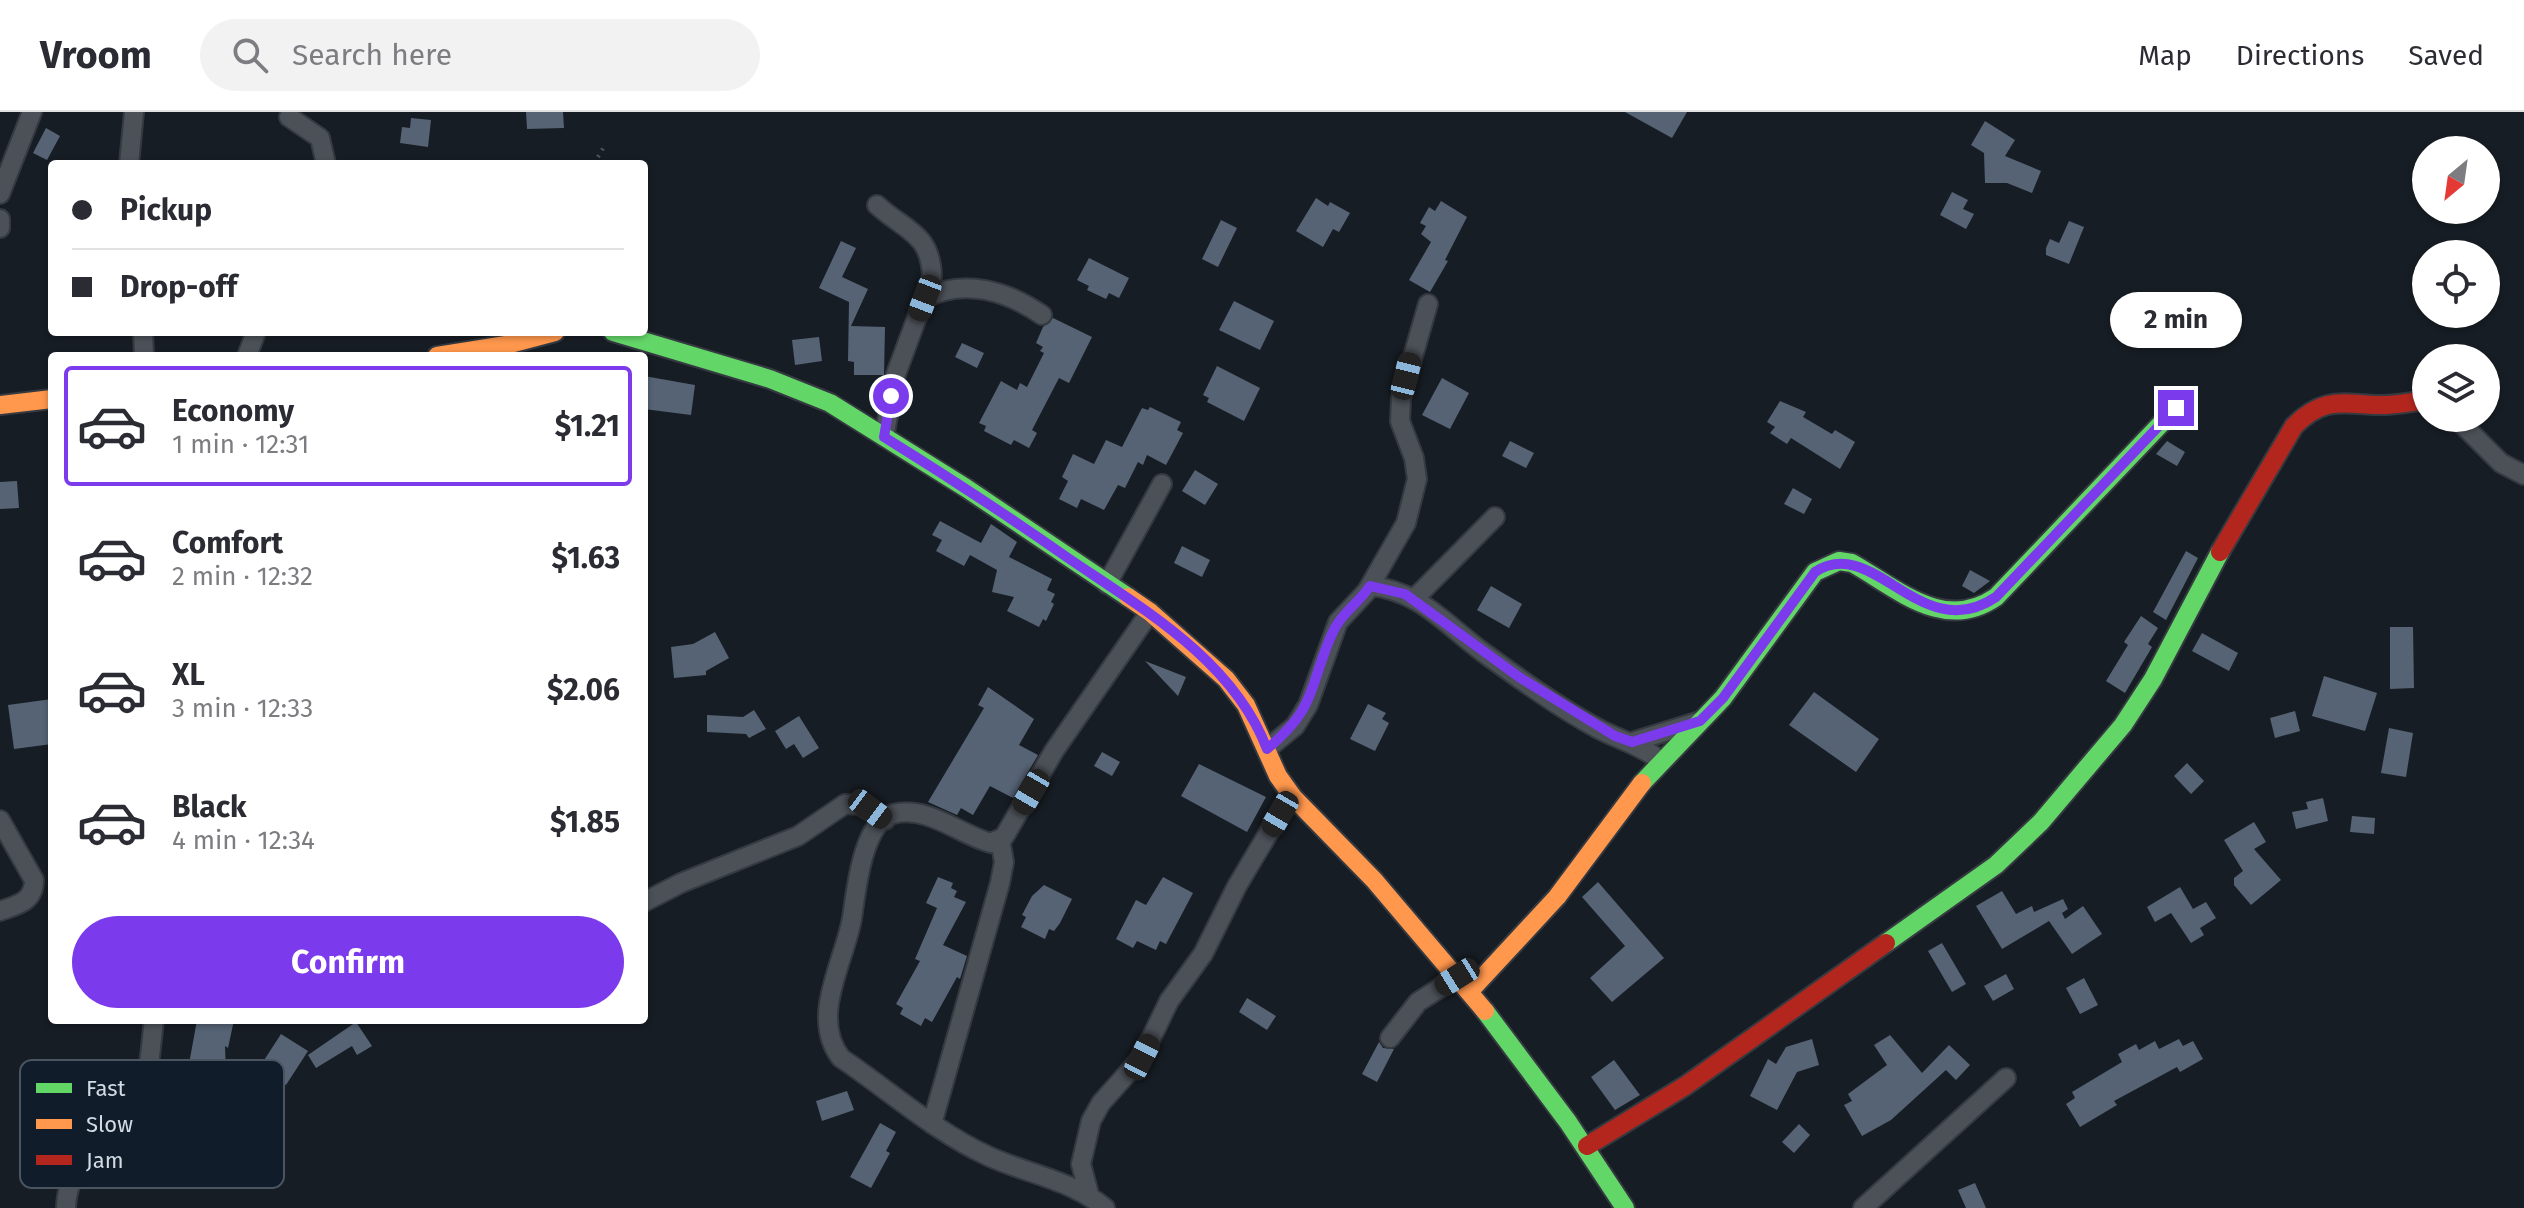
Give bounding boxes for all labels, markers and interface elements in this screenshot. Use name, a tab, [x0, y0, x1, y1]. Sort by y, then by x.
search box	[200, 19, 760, 91]
text: Vroom	[40, 32, 152, 78]
icon: search	[228, 33, 272, 77]
text: Search here	[292, 37, 452, 73]
text: Map	[2138, 39, 2192, 72]
text: Directions	[2236, 39, 2364, 72]
text: Saved	[2408, 39, 2484, 72]
north arrow	[2412, 136, 2500, 224]
map controls	[2412, 136, 2500, 432]
text: Pickup	[120, 192, 212, 228]
button: locate	[2412, 240, 2500, 328]
text: Drop-off	[120, 269, 237, 305]
car	[905, 271, 945, 325]
callout: 2 min	[2110, 292, 2242, 348]
text: 2 min	[2144, 304, 2208, 335]
button: layers	[2412, 344, 2500, 432]
car	[1389, 350, 1423, 402]
route start	[873, 378, 909, 414]
icon: car	[76, 390, 148, 462]
route end	[2158, 390, 2194, 426]
text: Economy	[172, 393, 294, 429]
text: $1.21	[555, 408, 620, 444]
text: 1 min · 12:31	[172, 429, 309, 460]
icon: car	[76, 522, 148, 594]
text: Comfort	[172, 525, 283, 561]
text: $1.63	[552, 540, 620, 576]
text: 2 min · 12:32	[172, 561, 313, 592]
icon: car	[76, 654, 148, 726]
text: XL	[172, 657, 205, 693]
text: $2.06	[547, 672, 620, 708]
text: 3 min · 12:33	[172, 693, 313, 724]
car	[1009, 765, 1053, 819]
car	[844, 785, 896, 833]
icon: car	[76, 786, 148, 858]
car	[1258, 787, 1302, 841]
text: Black	[172, 789, 247, 825]
text: $1.85	[550, 804, 620, 840]
text: 4 min · 12:34	[172, 825, 315, 856]
button: Confirm	[72, 916, 624, 1008]
car	[1430, 954, 1484, 1000]
car	[1120, 1030, 1164, 1084]
legend	[20, 1060, 284, 1188]
text: Fast	[86, 1075, 126, 1102]
text: Slow	[86, 1111, 133, 1138]
text: Jam	[86, 1147, 124, 1174]

